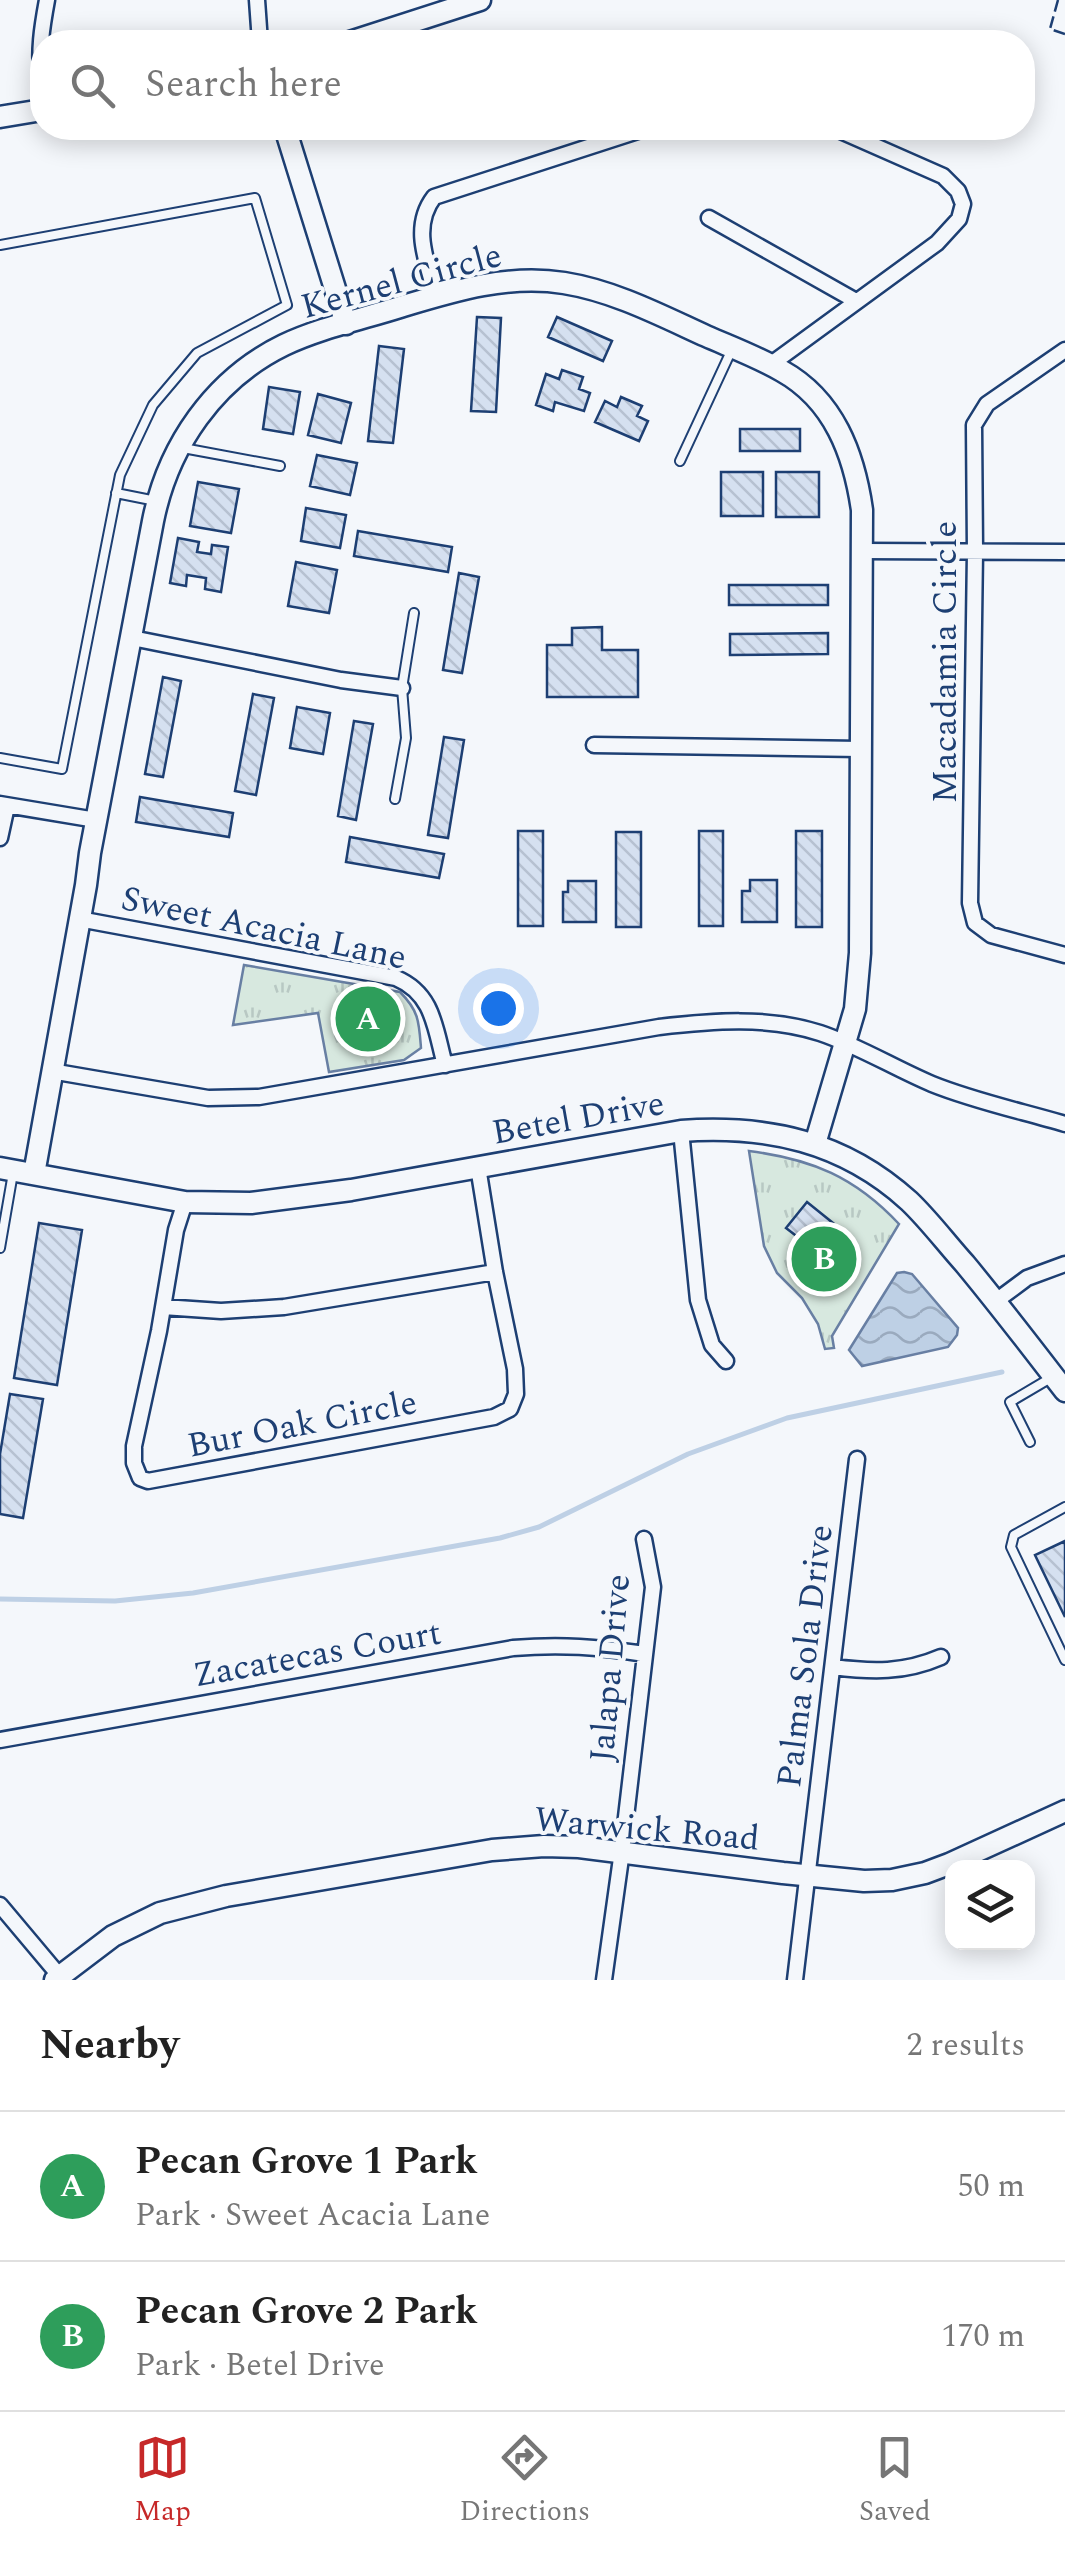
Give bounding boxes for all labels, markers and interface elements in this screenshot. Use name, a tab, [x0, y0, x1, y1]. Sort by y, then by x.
search box	[30, 30, 1035, 140]
text: Search here	[145, 56, 342, 114]
icon: search	[65, 58, 120, 113]
street label: Kernel Circle	[295, 229, 508, 334]
street label: Macadamia Circle	[919, 521, 972, 803]
street label: Sweet Acacia Lane	[116, 872, 411, 985]
pin: A	[336, 982, 400, 1056]
your location	[473, 983, 524, 1034]
street label: Betel Drive	[488, 1077, 669, 1160]
pin: B	[792, 1222, 856, 1296]
street label: Bur Oak Circle	[183, 1376, 422, 1473]
street label: Palma Sola Drive	[763, 1522, 848, 1791]
street label: Jalapa Drive	[576, 1572, 645, 1764]
street label: Zacatecas Court	[189, 1607, 445, 1702]
street label: Warwick Road	[532, 1793, 762, 1866]
map controls	[945, 1860, 1035, 1950]
button: layers	[945, 1860, 1035, 1950]
text: Nearby	[40, 2014, 179, 2077]
text: 2 results	[906, 2021, 1025, 2070]
text: Pecan Grove 1 Park	[135, 2133, 478, 2191]
text: A	[60, 2162, 85, 2211]
text: 50 m	[957, 2162, 1025, 2211]
text: Park · Sweet Acacia Lane	[135, 2191, 490, 2240]
text: Pecan Grove 2 Park	[135, 2283, 478, 2341]
text: B	[61, 2312, 84, 2361]
text: 170 m	[941, 2312, 1025, 2361]
text: Park · Betel Drive	[135, 2341, 384, 2390]
tab: Map	[134, 2430, 191, 2533]
tab: Directions	[459, 2430, 590, 2533]
tab: Saved	[859, 2430, 931, 2533]

